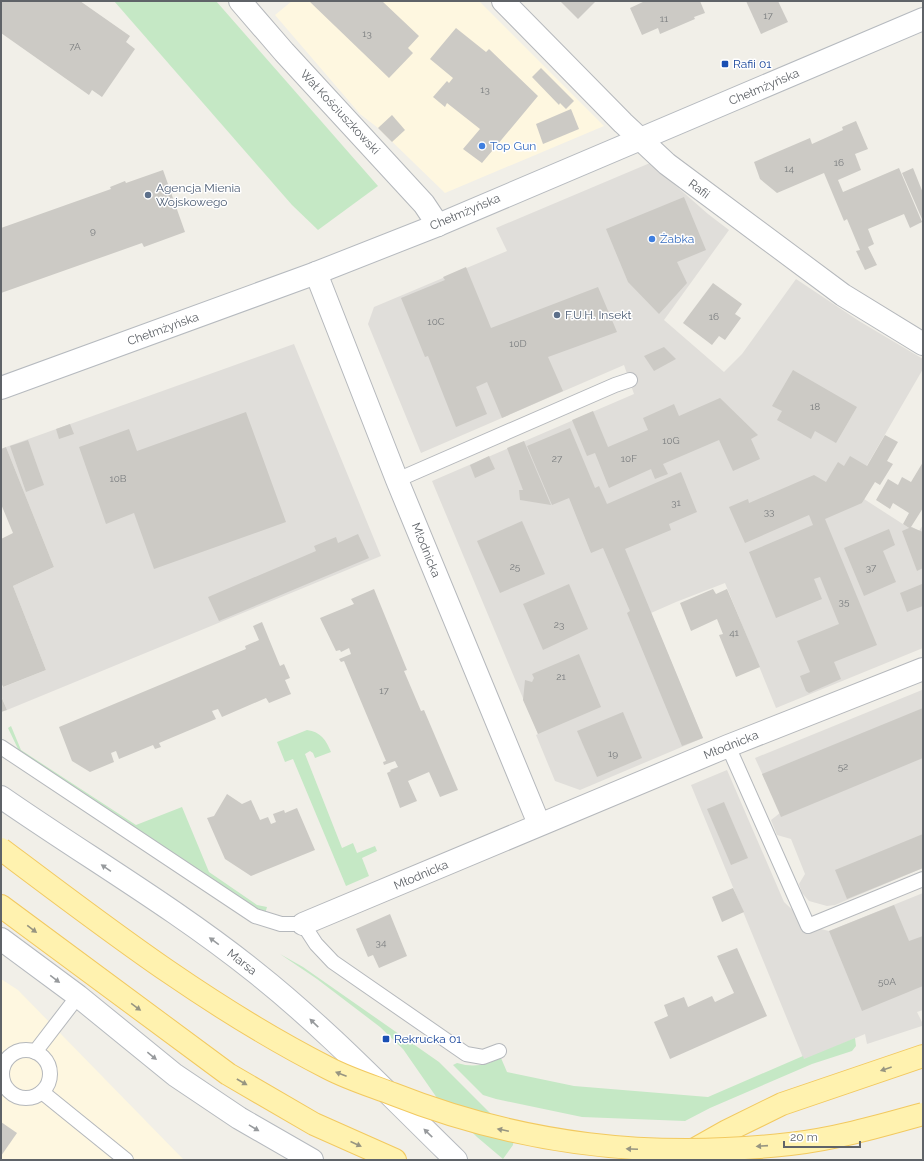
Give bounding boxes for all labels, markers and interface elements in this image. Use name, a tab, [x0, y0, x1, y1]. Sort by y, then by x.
house number: 17	[763, 10, 773, 21]
house number: 11	[660, 13, 669, 24]
house number: 13	[362, 28, 372, 39]
house number: 7A	[69, 41, 81, 52]
place label: Rafii 01	[733, 57, 771, 71]
marker: Rafii 01	[720, 59, 730, 69]
street label: Chełmżyńska	[727, 66, 801, 108]
street label: Wał Kościuszkowski	[297, 67, 383, 157]
house number: 13	[480, 84, 490, 95]
place label: Top Gun	[490, 139, 536, 153]
marker: Top Gun	[477, 141, 487, 151]
house number: 16	[834, 157, 844, 168]
house number: 14	[784, 163, 794, 174]
street label: Rafii	[686, 177, 712, 201]
place label: Agencja Mienia Wojskowego	[156, 181, 241, 209]
marker: Agencja Mienia Wojskowego	[143, 190, 153, 200]
street label: Chełmżyńska	[428, 191, 502, 233]
house number: 9	[90, 225, 96, 236]
place label: Żabka	[660, 232, 694, 246]
marker: Żabka	[647, 234, 657, 244]
place label: F.U.H. Insekt	[565, 308, 632, 322]
street label: Chełmżyńska	[125, 310, 201, 348]
marker: F.U.H. Insekt	[552, 310, 562, 320]
house number: 16	[709, 311, 719, 322]
house number: 10C	[427, 316, 445, 327]
house number: 10D	[509, 338, 527, 349]
house number: 18	[810, 401, 820, 412]
house number: 10G	[662, 435, 680, 446]
house number: 27	[552, 453, 563, 464]
house number: 10F	[621, 453, 637, 464]
house number: 10B	[109, 473, 127, 484]
house number: 31	[671, 497, 682, 508]
house number: 33	[764, 506, 774, 517]
street label: Młodnicka	[409, 521, 443, 579]
house number: 25	[510, 561, 521, 572]
house number: 37	[866, 562, 877, 573]
house number: 35	[839, 596, 850, 607]
house number: 23	[554, 619, 564, 630]
house number: 41	[729, 627, 740, 638]
house number: 21	[556, 671, 566, 682]
house number: 17	[379, 685, 389, 696]
street label: Młodnicka	[702, 728, 760, 762]
house number: 19	[608, 748, 618, 759]
house number: 52	[838, 761, 848, 772]
street label: Młodnicka	[392, 857, 450, 893]
one-way arrow	[101, 864, 111, 872]
one-way arrow	[27, 925, 38, 933]
one-way arrow	[209, 937, 219, 945]
house number: 34	[376, 937, 387, 948]
street label: Marsa	[224, 946, 260, 978]
one-way arrow	[49, 975, 60, 983]
house number: 50A	[878, 976, 896, 987]
one-way arrow	[131, 1003, 142, 1011]
one-way arrow	[309, 1018, 319, 1028]
place label: Rekrucka 01	[394, 1032, 461, 1046]
marker: Rekrucka 01	[381, 1034, 391, 1044]
one-way arrow	[146, 1052, 157, 1060]
one-way arrow	[880, 1066, 892, 1072]
one-way arrow	[335, 1070, 347, 1076]
one-way arrow	[236, 1078, 248, 1085]
scale bar	[784, 1123, 860, 1149]
one-way arrow	[248, 1124, 260, 1131]
one-way arrow	[497, 1127, 510, 1133]
one-way arrow	[423, 1128, 433, 1138]
text: 20 m	[790, 1130, 818, 1144]
one-way arrow	[351, 1141, 362, 1147]
one-way arrow	[755, 1143, 768, 1149]
one-way arrow	[626, 1146, 638, 1153]

